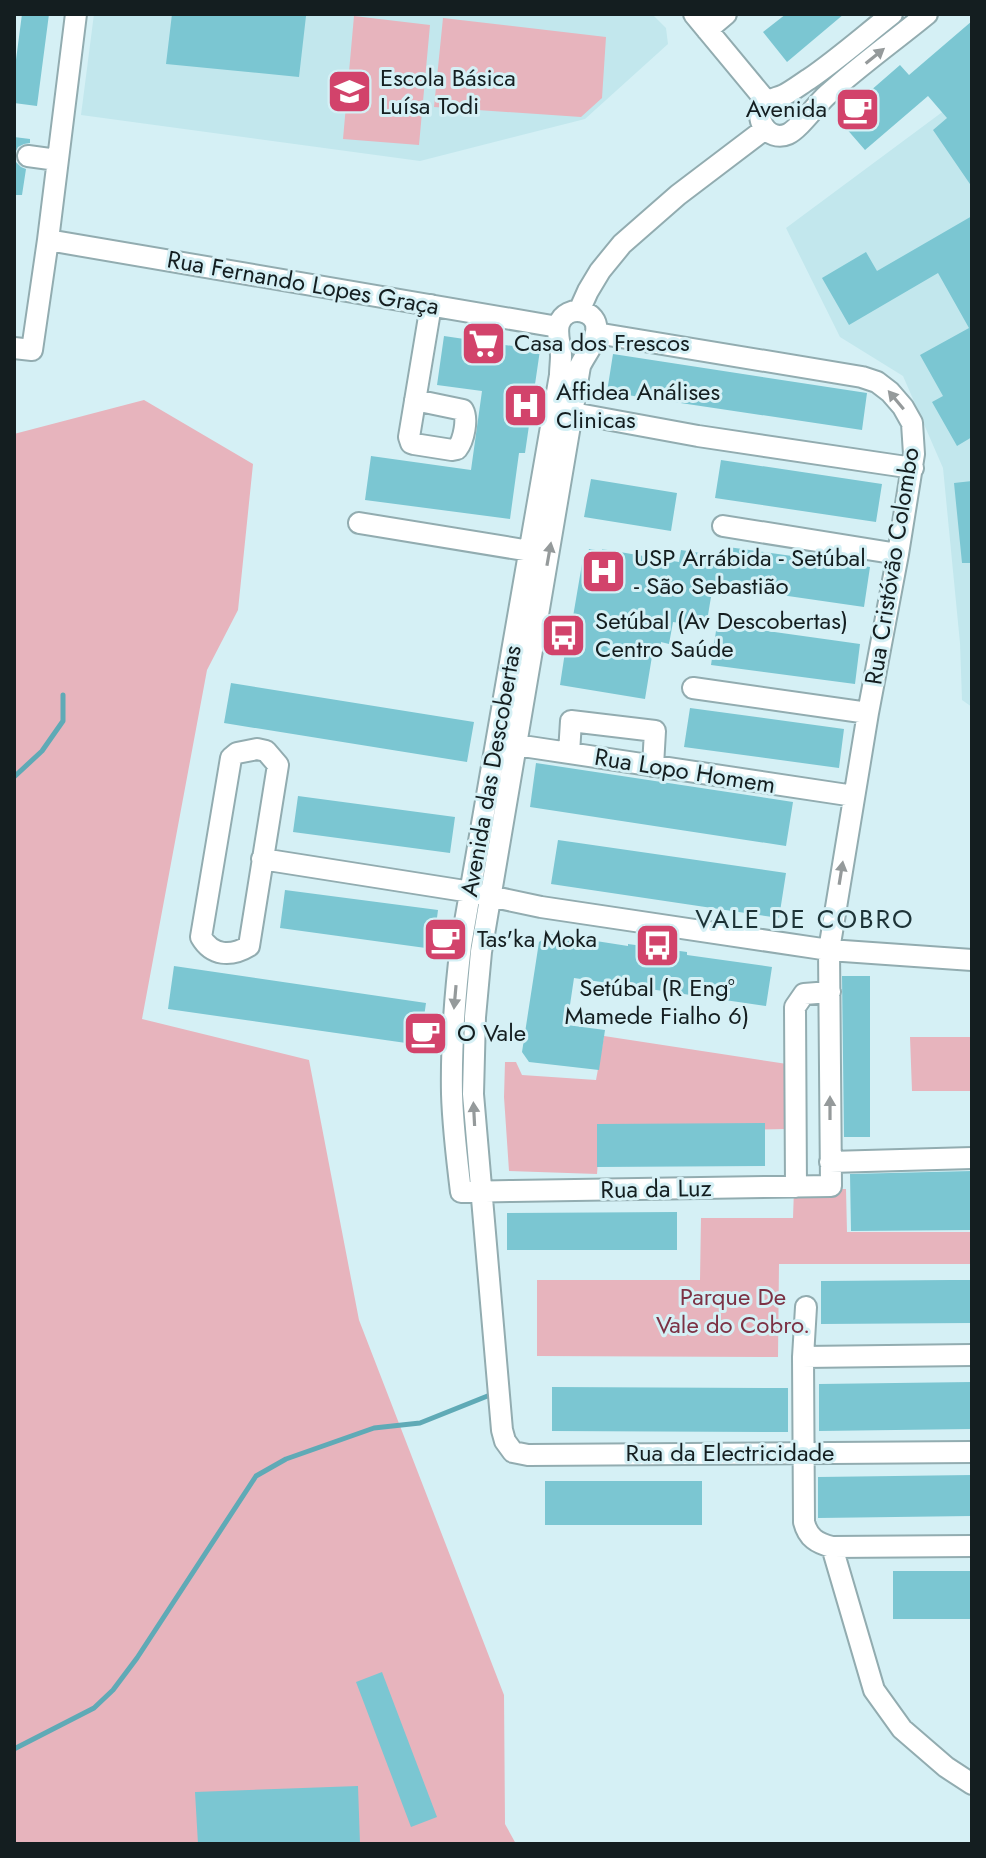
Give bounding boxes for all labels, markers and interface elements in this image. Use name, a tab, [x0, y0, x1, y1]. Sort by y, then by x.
one-way arrow	[865, 48, 885, 65]
place label: Escola Básica Luísa Todi	[380, 60, 516, 123]
school or university icon: Escola Básica Luísa Todi	[325, 68, 373, 116]
cafe icon: Avenida	[834, 85, 882, 133]
place label: Avenida	[746, 91, 827, 126]
street label: Rua Fernando Lopes Graça	[164, 241, 442, 324]
supermarket icon: Casa dos Frescos	[459, 319, 507, 367]
place label: Casa dos Frescos	[514, 325, 690, 360]
place label: Affidea Análises Clinicas	[556, 374, 720, 437]
hospital icon: Affidea Análises Clinicas	[501, 382, 549, 430]
one-way arrow	[888, 391, 905, 411]
street label: Rua Cristóvão Colombo	[855, 445, 928, 687]
place label: USP Arrábida - Setúbal - São Sebastião	[634, 540, 866, 603]
one-way arrow	[543, 541, 555, 566]
hospital icon: USP Arrábida - Setúbal - São Sebastião	[579, 548, 627, 596]
place label: Setúbal (Av Descobertas) Centro Saúde	[595, 603, 848, 666]
bus stop icon: Setúbal (Av Descobertas) Centro Saúde	[540, 611, 588, 659]
street label: Avenida das Descobertas	[451, 642, 530, 899]
street label: Rua Lopo Homem	[592, 739, 778, 802]
one-way arrow	[836, 860, 848, 885]
district label: VALE DE COBRO	[695, 900, 915, 938]
cafe icon: Tas'ka Moka	[422, 915, 470, 963]
place label: Tas'ka Moka	[477, 921, 597, 956]
bus stop icon: Setúbal (R Engº Mamede Fialho 6)	[633, 922, 681, 970]
place label: Setúbal (R Engº Mamede Fialho 6)	[565, 970, 749, 1033]
one-way arrow	[449, 985, 462, 1010]
cafe icon: O Vale	[402, 1009, 450, 1057]
place label: O Vale	[457, 1015, 526, 1050]
one-way arrow	[824, 1095, 836, 1120]
one-way arrow	[467, 1101, 480, 1126]
street label: Rua da Luz	[600, 1170, 712, 1207]
park label: Parque De Vale do Cobro.	[656, 1279, 810, 1342]
street label: Rua da Electricidade	[626, 1435, 834, 1470]

